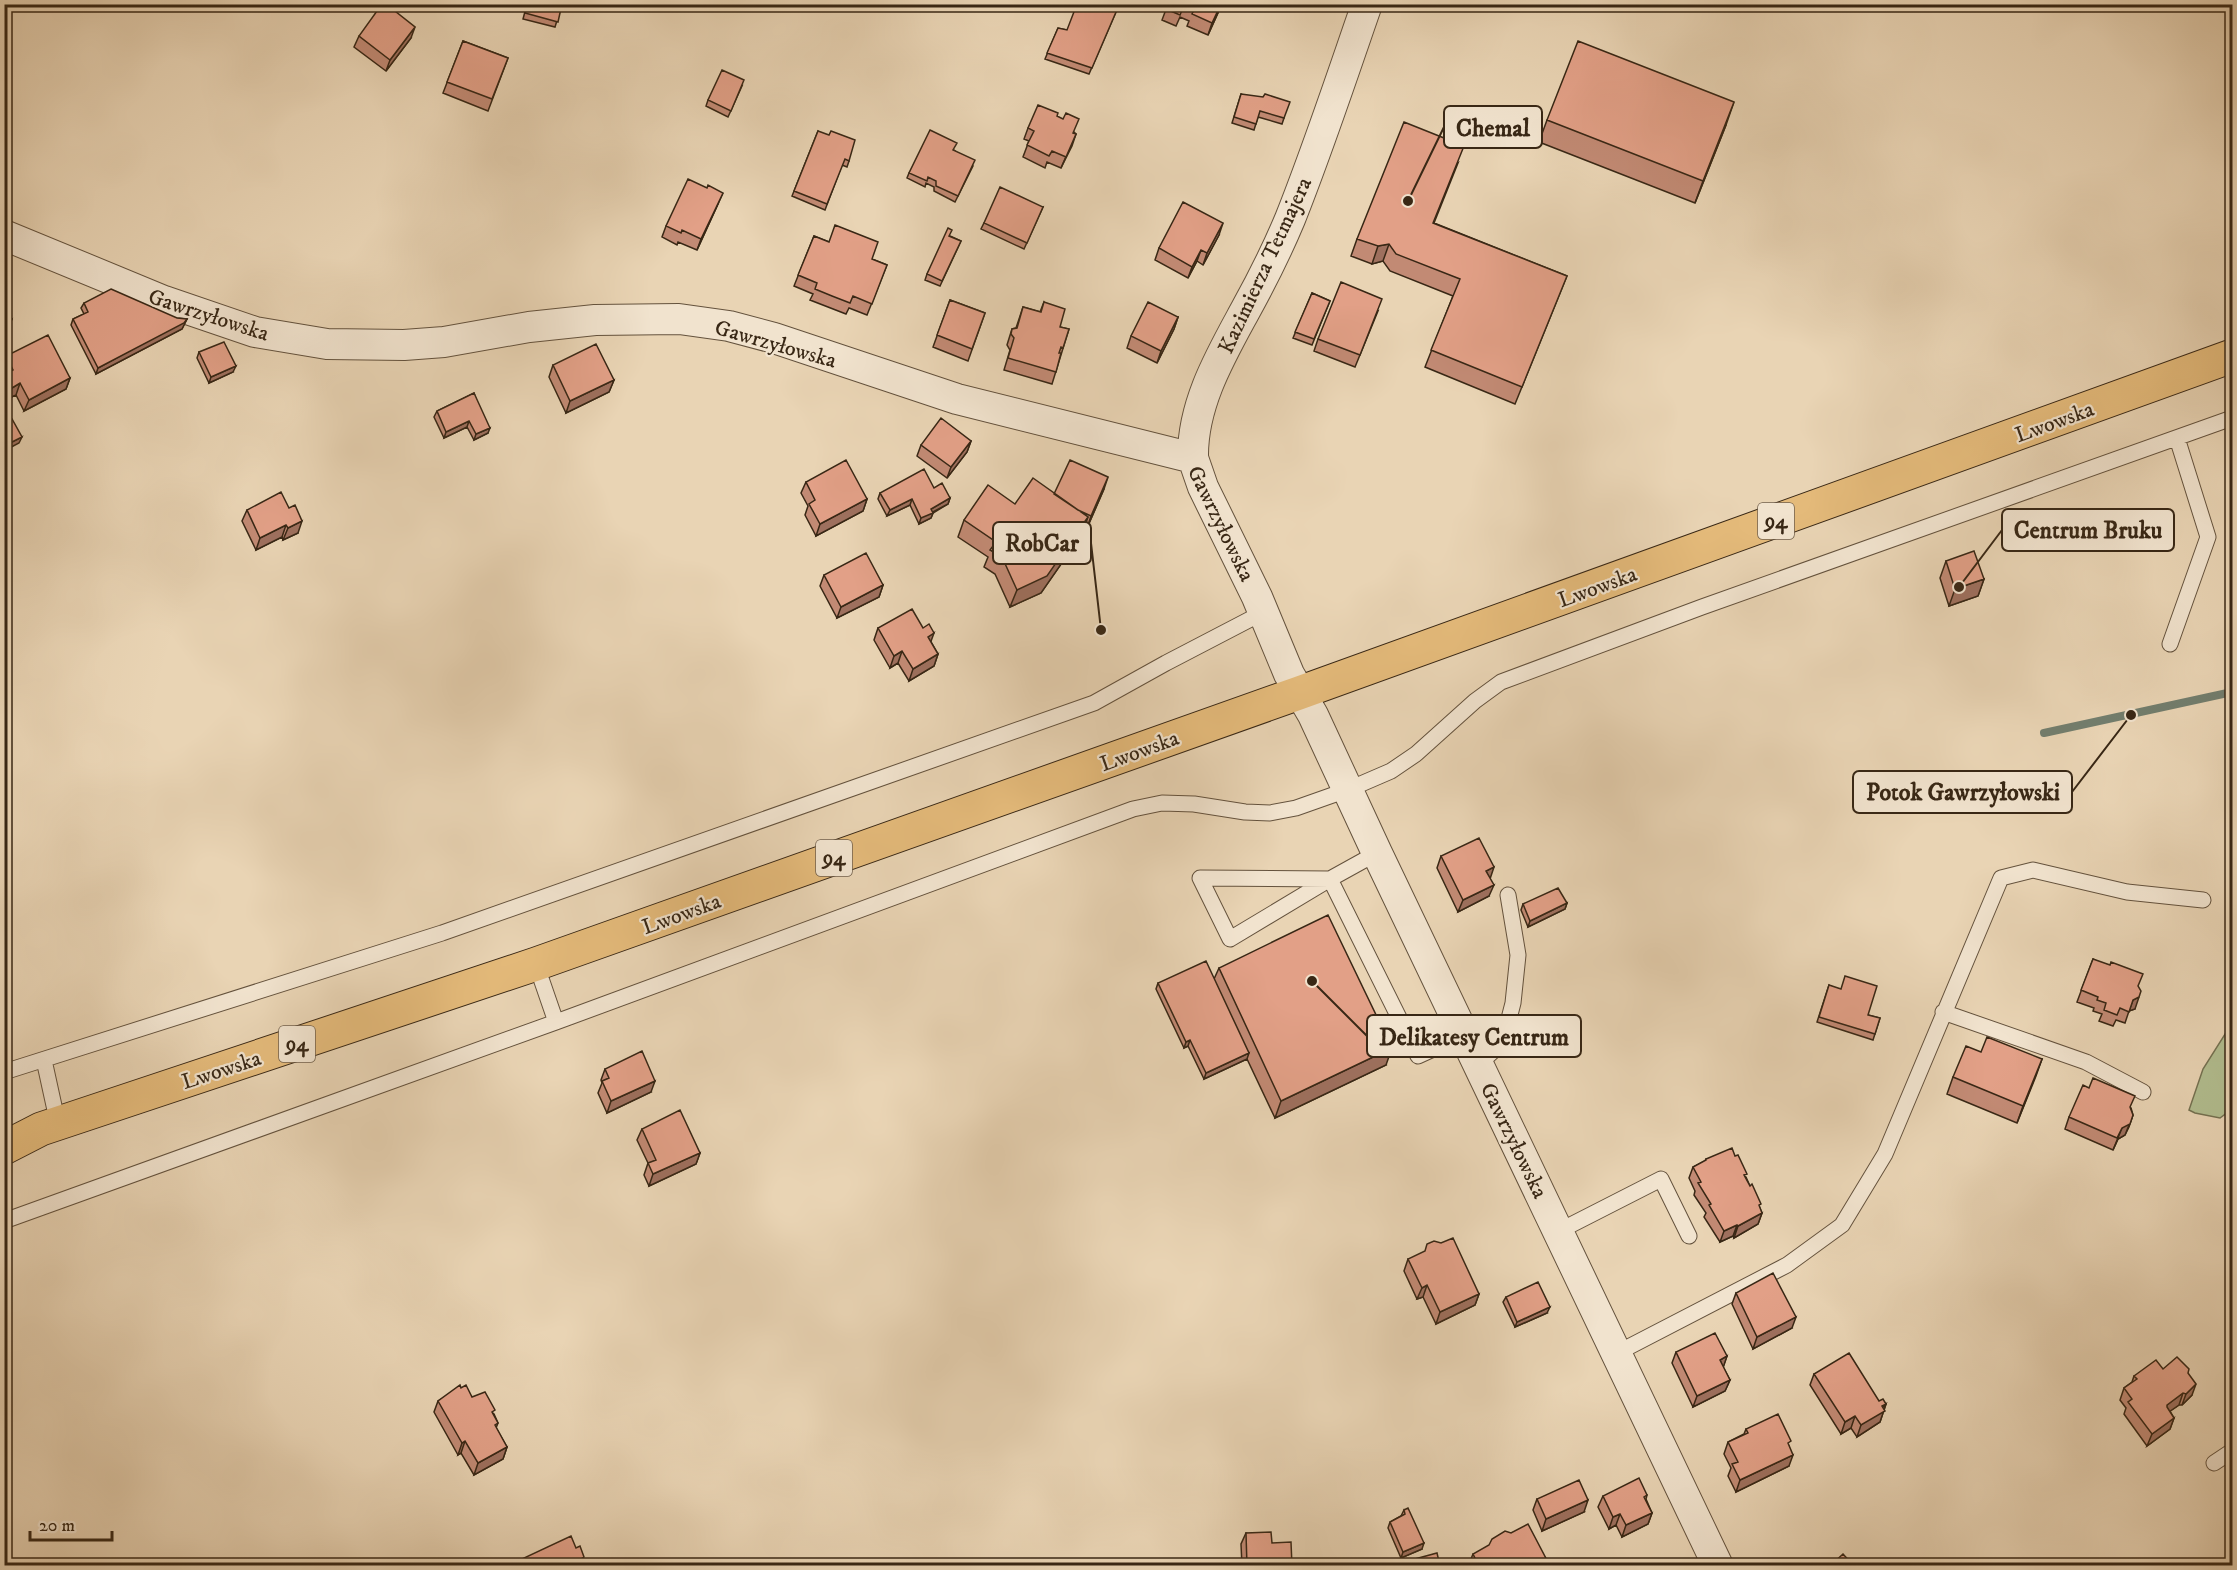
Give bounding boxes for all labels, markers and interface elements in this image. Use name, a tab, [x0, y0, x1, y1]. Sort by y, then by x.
callout: Chemal	[1444, 106, 1542, 148]
text: Chemal	[1456, 114, 1531, 144]
street label: Kazimierza Tetmajera	[1213, 173, 1318, 358]
street label: Gawrzyłowska	[145, 283, 273, 348]
street label: Gawrzyłowska	[712, 314, 840, 375]
street label: Lwowska	[2011, 395, 2098, 449]
street label: Gawrzyłowska	[1181, 461, 1261, 586]
road number: 94	[1758, 503, 1794, 539]
callout: Centrum Bruku	[2002, 509, 2174, 551]
text: Centrum Bruku	[2014, 516, 2163, 546]
callout: RobCar	[993, 522, 1091, 564]
text: RobCar	[1005, 529, 1080, 559]
street label: Lwowska	[1554, 560, 1641, 614]
street label: Lwowska	[1096, 724, 1183, 778]
callout: Potok Gawrzyłowski	[1853, 771, 2072, 813]
text: Potok Gawrzyłowski	[1866, 778, 2060, 808]
road number: 94	[816, 840, 852, 876]
street label: Lwowska	[638, 887, 725, 941]
callout: Delikatesy Centrum	[1367, 1015, 1581, 1057]
text: Delikatesy Centrum	[1379, 1023, 1569, 1053]
road number: 94	[279, 1026, 315, 1062]
street label: Lwowska	[178, 1045, 265, 1096]
street label: Gawrzyłowska	[1474, 1078, 1554, 1203]
scale bar	[30, 1504, 112, 1542]
text: 20 m	[39, 1515, 75, 1537]

